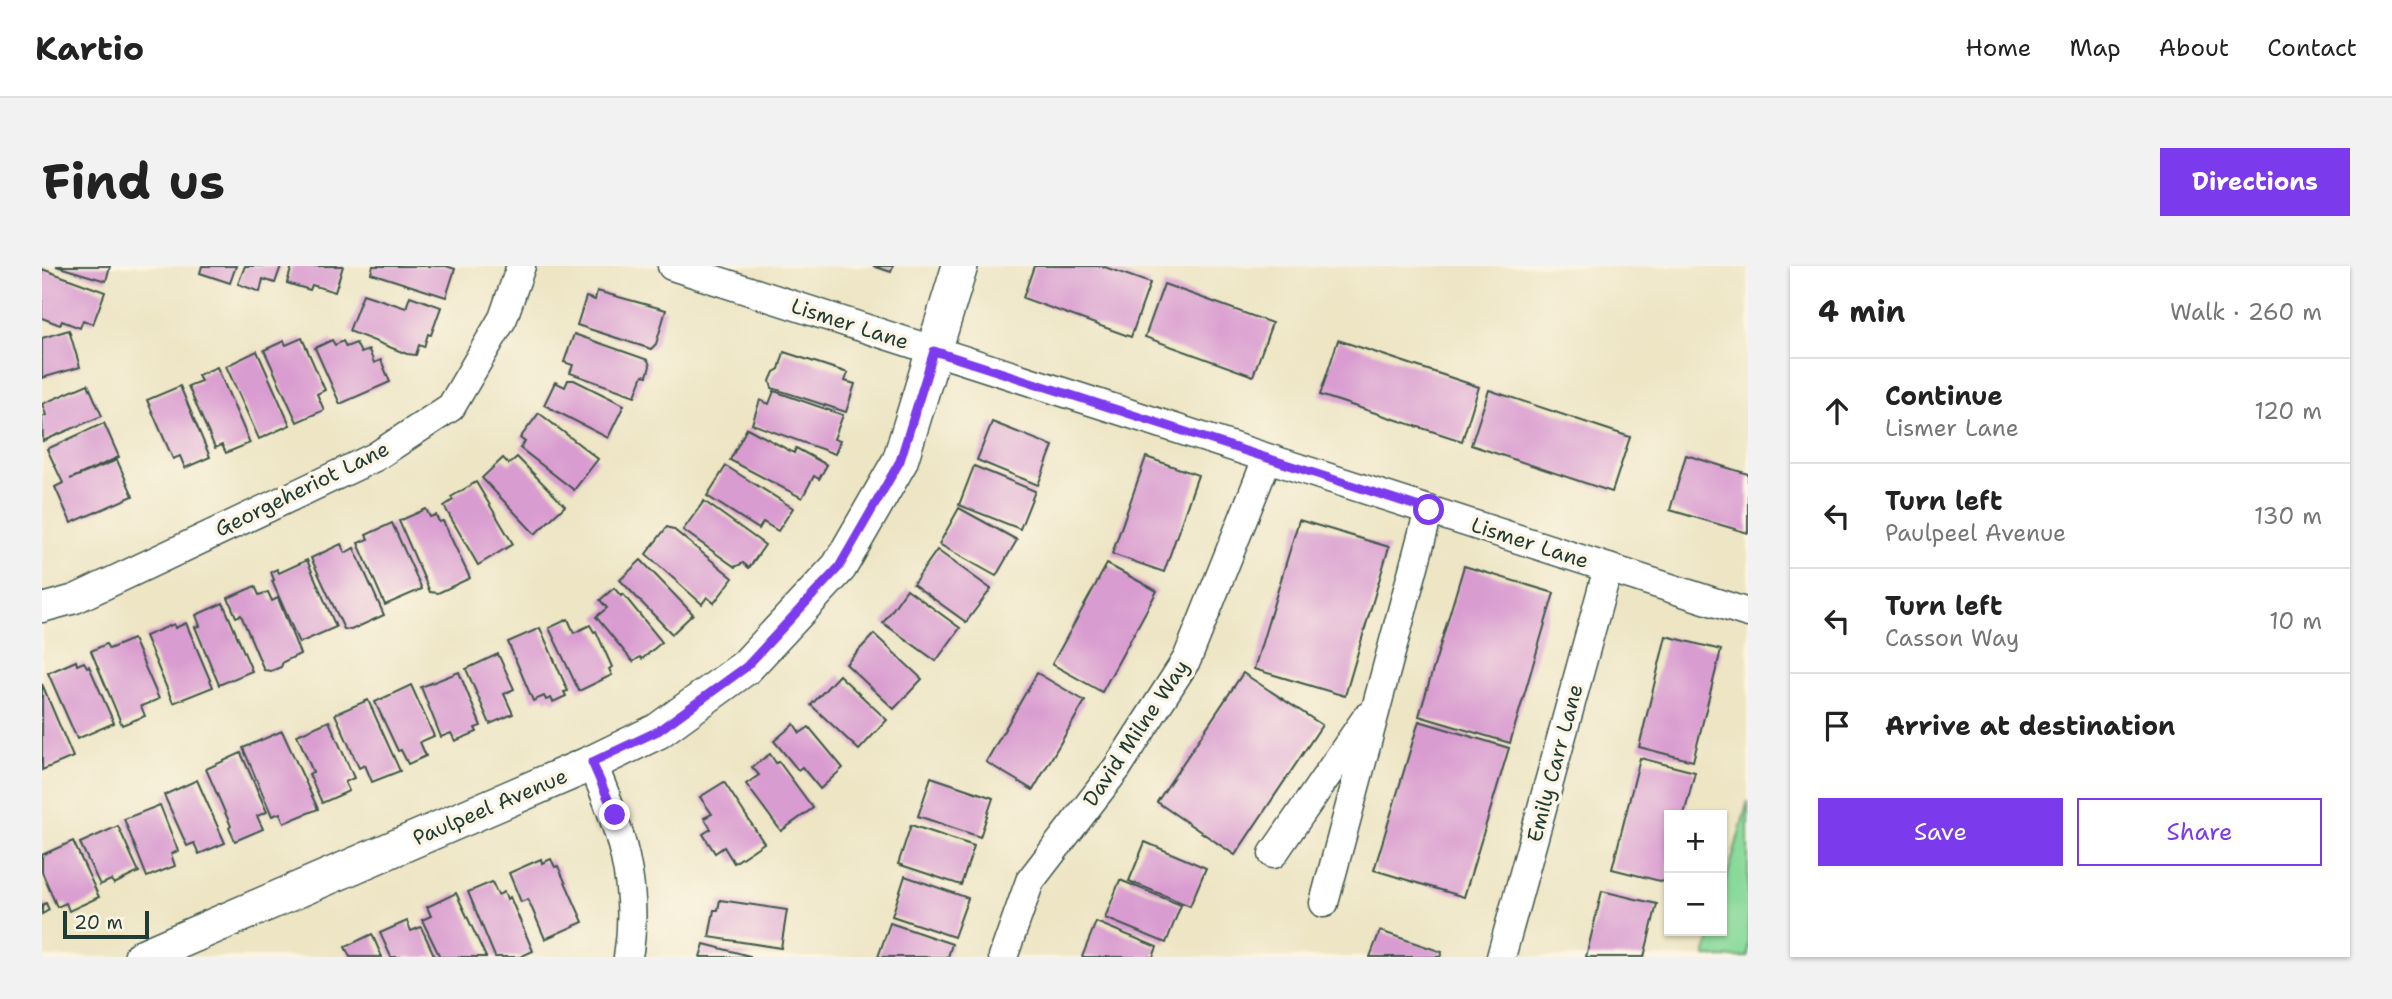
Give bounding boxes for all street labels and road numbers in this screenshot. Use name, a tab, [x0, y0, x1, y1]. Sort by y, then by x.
street label: Lismer Lane	[788, 292, 912, 356]
street label: Georgeheriot Lane	[210, 435, 394, 543]
street label: Lismer Lane	[1468, 511, 1592, 575]
street label: David Milne Way	[1077, 654, 1195, 812]
street label: Emily Carr Lane	[1520, 681, 1590, 845]
street label: Paulpeel Avenue	[408, 762, 572, 852]

